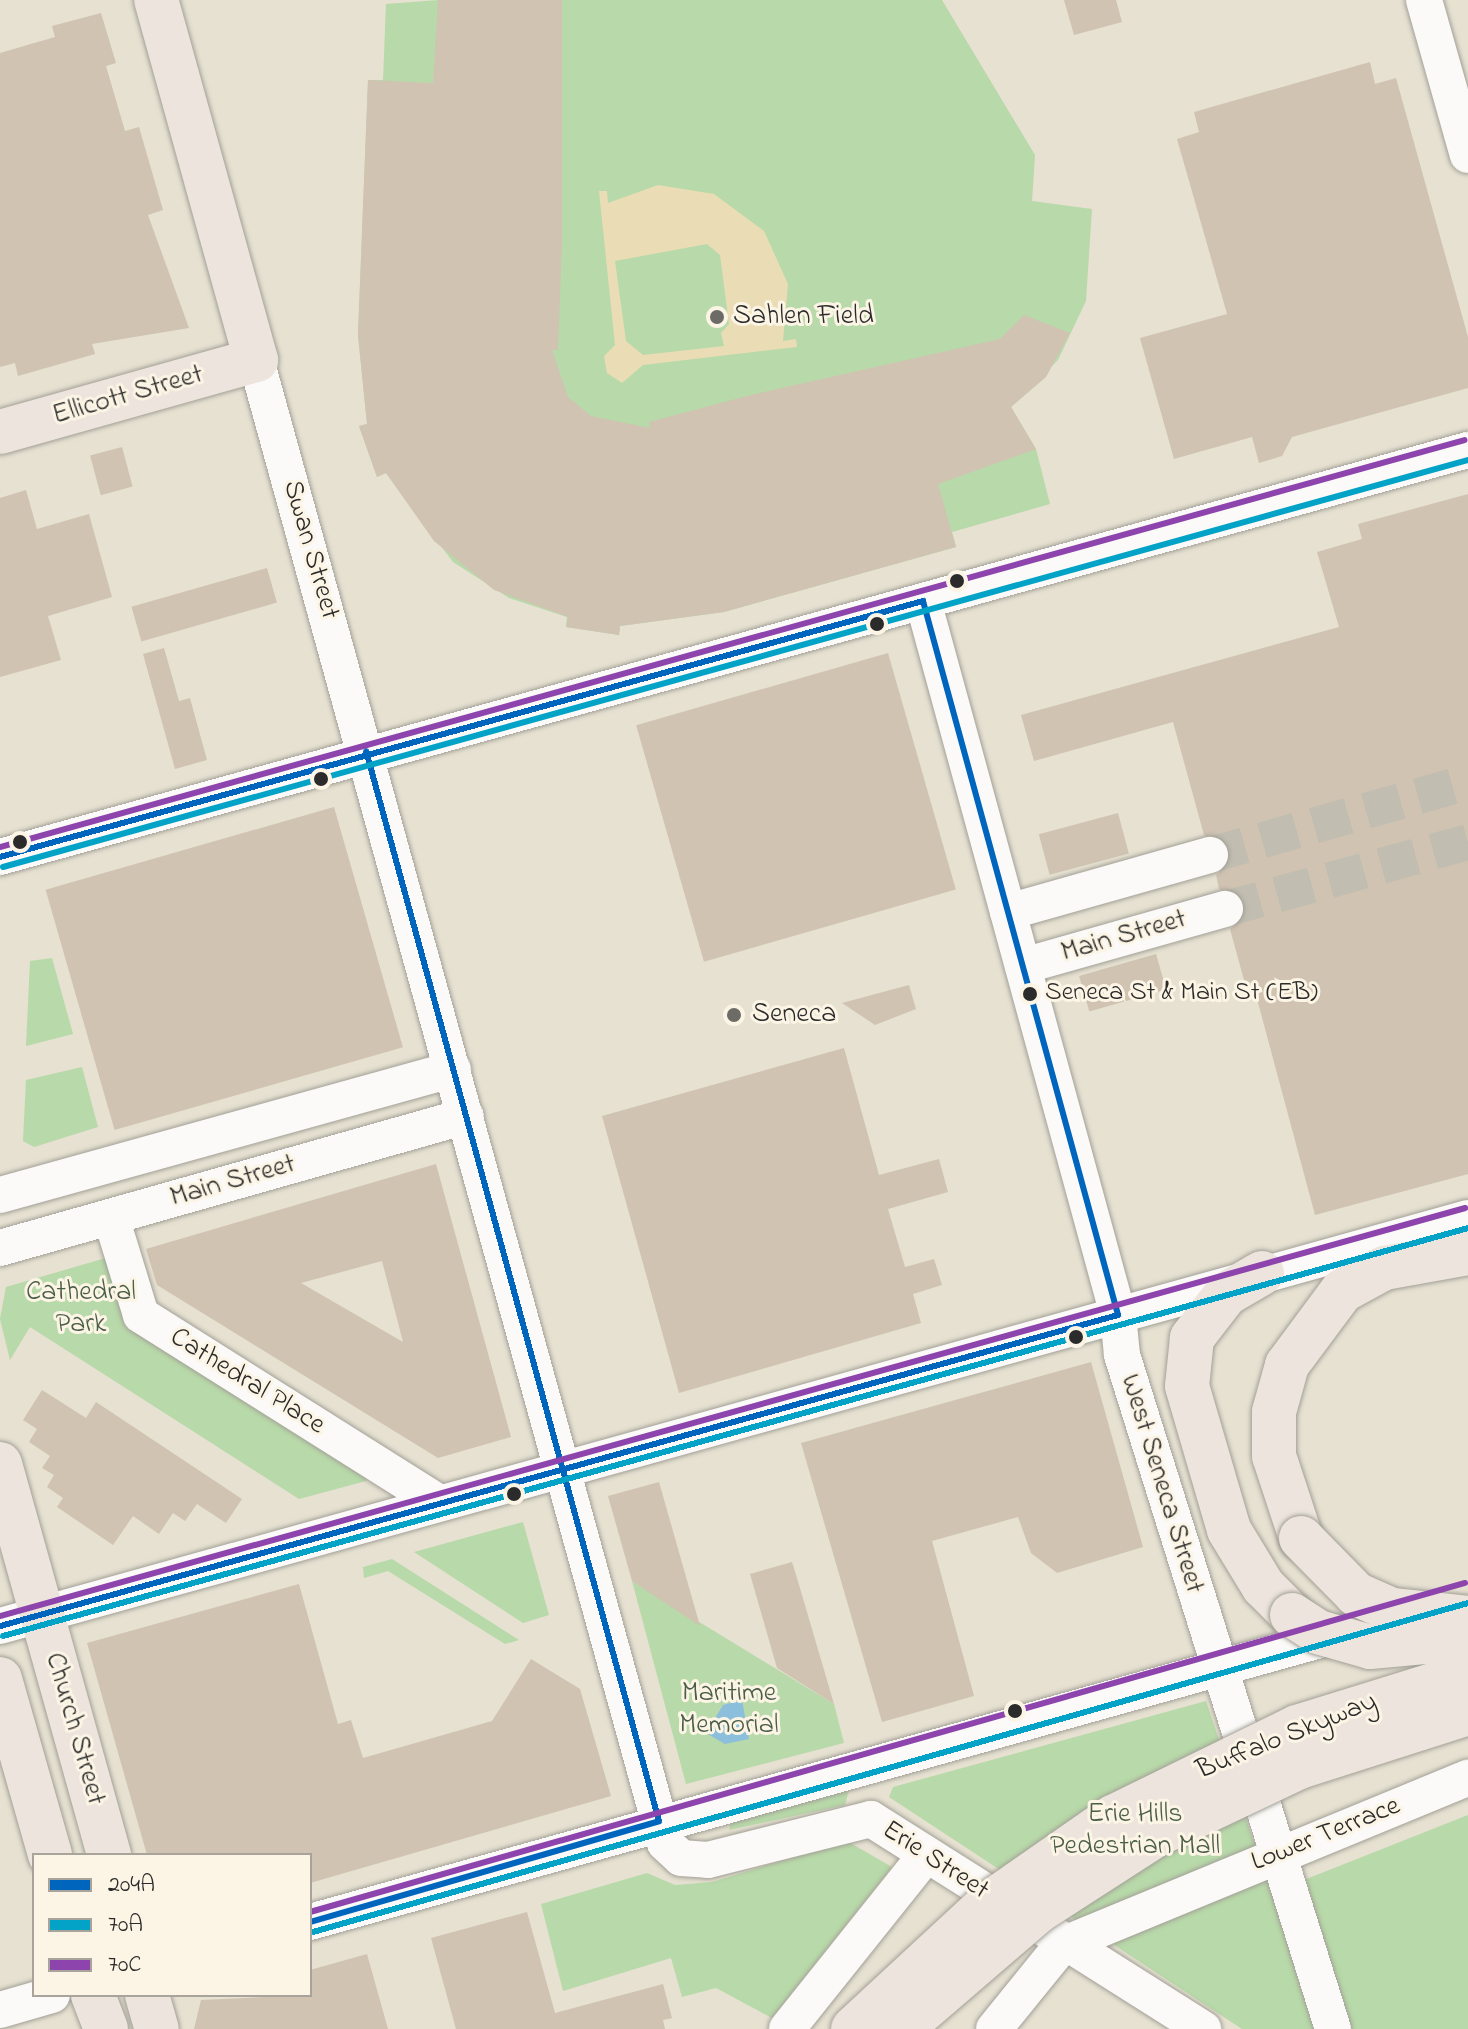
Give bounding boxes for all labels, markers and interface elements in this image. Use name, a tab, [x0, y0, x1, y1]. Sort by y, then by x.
place label: Sahlen Field	[733, 300, 874, 334]
marker: Sahlen Field	[708, 308, 726, 326]
street label: Ellicott Street	[49, 359, 207, 433]
street label: Swan Street	[274, 477, 346, 623]
unlabelled marker	[949, 573, 965, 589]
unlabelled marker	[869, 616, 885, 632]
unlabelled marker	[313, 771, 329, 787]
unlabelled marker	[12, 834, 28, 850]
street label: Main Street	[1058, 903, 1190, 971]
place label: Seneca St & Main St (EB)	[1045, 978, 1318, 1010]
marker: Seneca St & Main St (EB)	[1022, 986, 1038, 1002]
place label: Seneca	[752, 998, 836, 1032]
marker: Seneca	[723, 1004, 745, 1026]
street label: Main Street	[167, 1148, 299, 1216]
park label: Cathedral Park	[26, 1276, 136, 1342]
street label: Cathedral Place	[163, 1321, 331, 1443]
unlabelled marker	[1068, 1329, 1084, 1345]
street label: West Seneca Street	[1112, 1371, 1210, 1597]
unlabelled marker	[506, 1486, 522, 1502]
street label: Church Street	[36, 1649, 112, 1809]
park label: Maritime Memorial	[679, 1677, 779, 1743]
street label: Buffalo Skyway	[1192, 1686, 1382, 1788]
unlabelled marker	[1007, 1703, 1023, 1719]
street label: Lower Terrace	[1247, 1790, 1405, 1880]
park label: Erie Hills Pedestrian Mall	[1050, 1798, 1220, 1864]
street label: Erie Street	[875, 1814, 995, 1908]
legend	[32, 1853, 312, 1997]
text: 204A	[108, 1868, 155, 1903]
text: 70A	[108, 1908, 143, 1943]
text: 70C	[108, 1948, 141, 1983]

